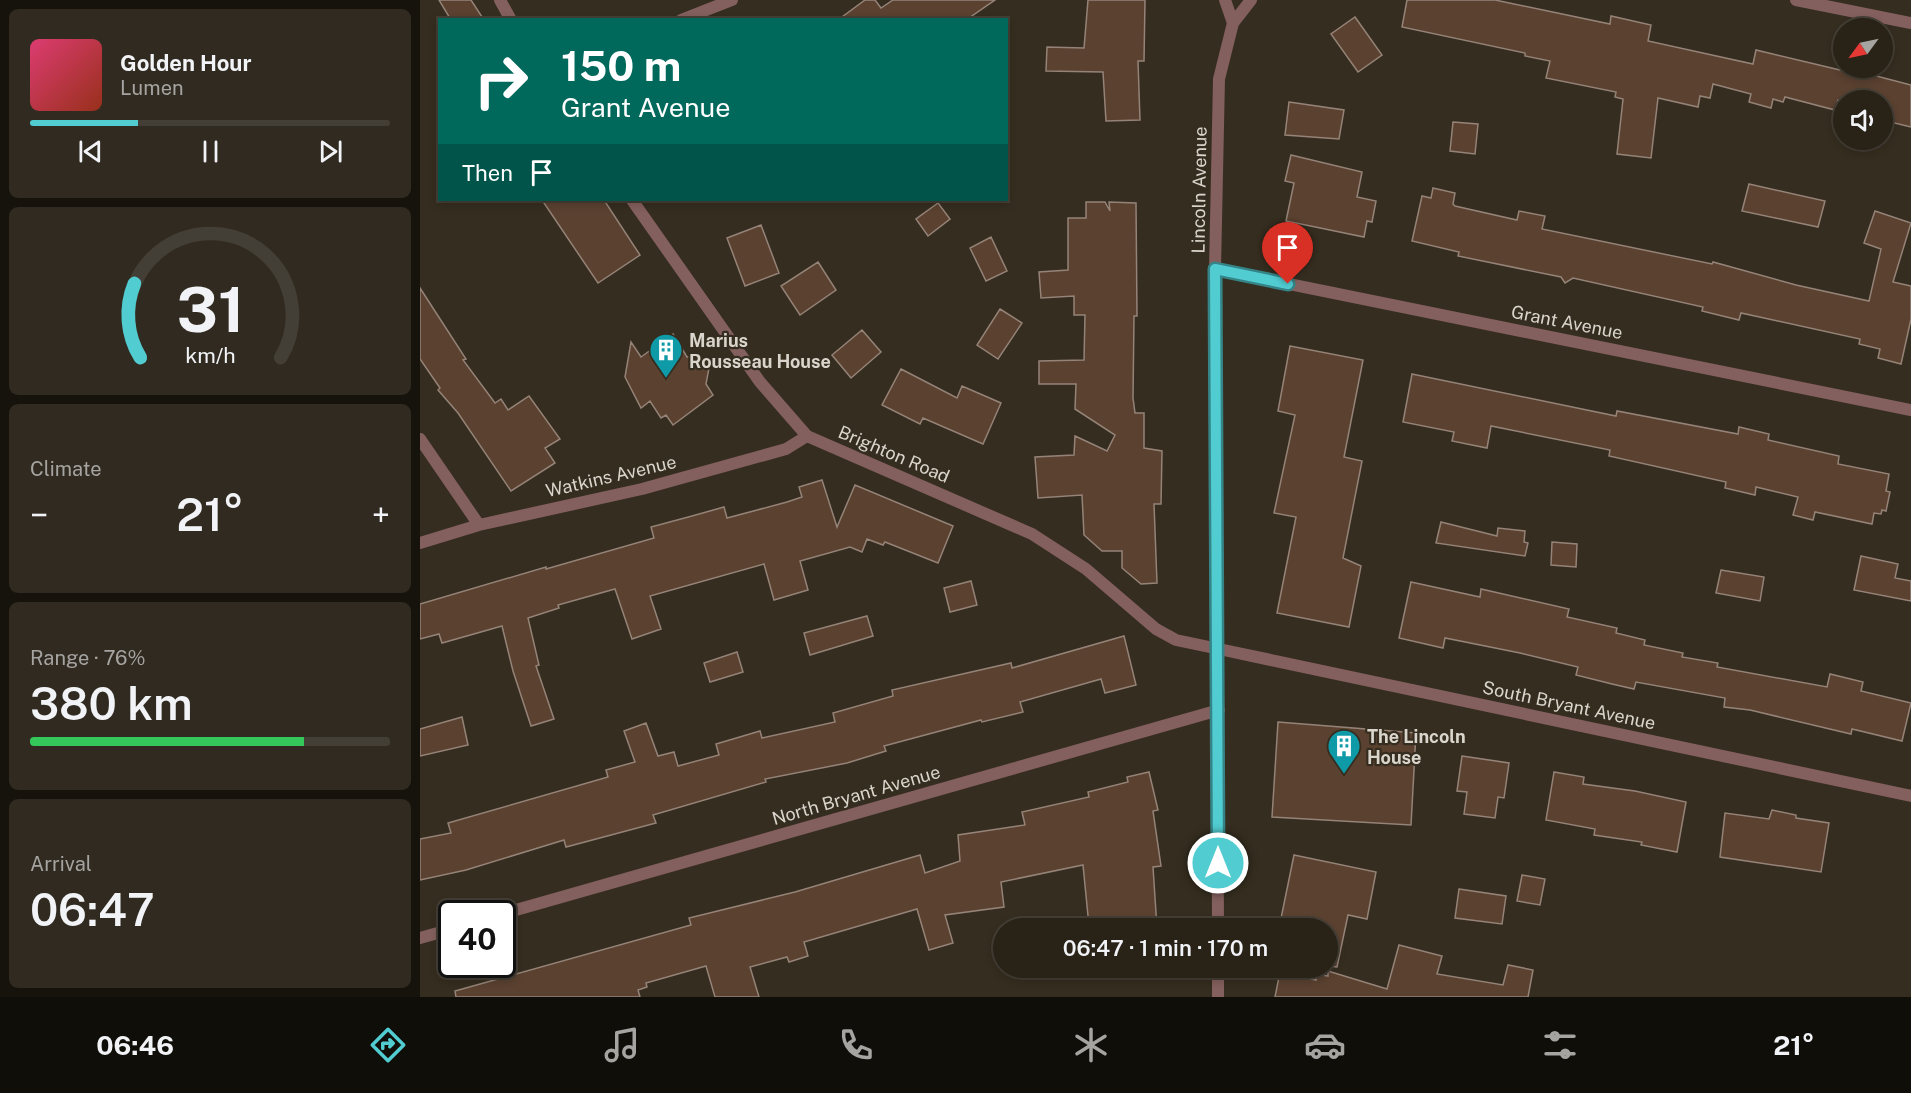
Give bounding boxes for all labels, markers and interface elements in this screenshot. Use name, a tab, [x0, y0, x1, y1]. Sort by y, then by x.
north arrow	[1833, 18, 1893, 78]
map controls	[1833, 18, 1893, 150]
text: 150 m	[561, 41, 681, 90]
icon: right	[462, 42, 540, 120]
text: Golden Hour	[120, 50, 251, 76]
text: Lumen	[120, 76, 184, 100]
button: sound	[1833, 90, 1893, 150]
text: Grant Avenue	[561, 91, 731, 123]
street label: Lincoln Avenue	[1187, 126, 1211, 254]
icon: previous	[74, 135, 107, 168]
icon: pause	[194, 135, 227, 168]
icon: next	[314, 135, 347, 168]
icon: arrive	[525, 156, 558, 189]
text: Then	[462, 160, 513, 186]
pin	[1262, 222, 1313, 284]
icon: arrive	[1271, 231, 1304, 264]
text: 31	[176, 273, 244, 346]
street label: Grant Avenue	[1510, 301, 1624, 343]
place label: Marius Rousseau House	[689, 330, 831, 372]
building icon: Marius Rousseau House	[648, 332, 684, 379]
text: km/h	[185, 343, 235, 368]
street label: Brighton Road	[835, 421, 953, 487]
street label: Watkins Avenue	[544, 451, 678, 501]
text: Climate	[30, 457, 102, 481]
text: 21°	[176, 488, 244, 541]
text: −	[30, 496, 48, 534]
text: +	[372, 496, 390, 534]
text: Range · 76%	[30, 646, 146, 670]
street label: South Bryant Avenue	[1481, 676, 1657, 734]
text: 380 km	[30, 677, 193, 730]
place label: The Lincoln House	[1367, 726, 1466, 768]
building icon: The Lincoln House	[1326, 728, 1362, 775]
street label: North Bryant Avenue	[769, 761, 943, 829]
position arrow	[1186, 831, 1250, 895]
text: Arrival	[30, 852, 92, 876]
text: 06:47	[30, 883, 155, 936]
speed limit sign: 40	[438, 900, 516, 978]
text: 06:47 · 1 min · 170 m	[1063, 935, 1268, 961]
icon: directions	[367, 1024, 409, 1066]
icon: music	[601, 1024, 643, 1066]
icon: phone	[835, 1024, 877, 1066]
icon: climate	[1070, 1024, 1112, 1066]
icon: car	[1304, 1024, 1346, 1066]
icon: filters	[1539, 1024, 1581, 1066]
text: 06:46	[96, 1029, 174, 1061]
text: 21°	[1773, 1029, 1815, 1061]

